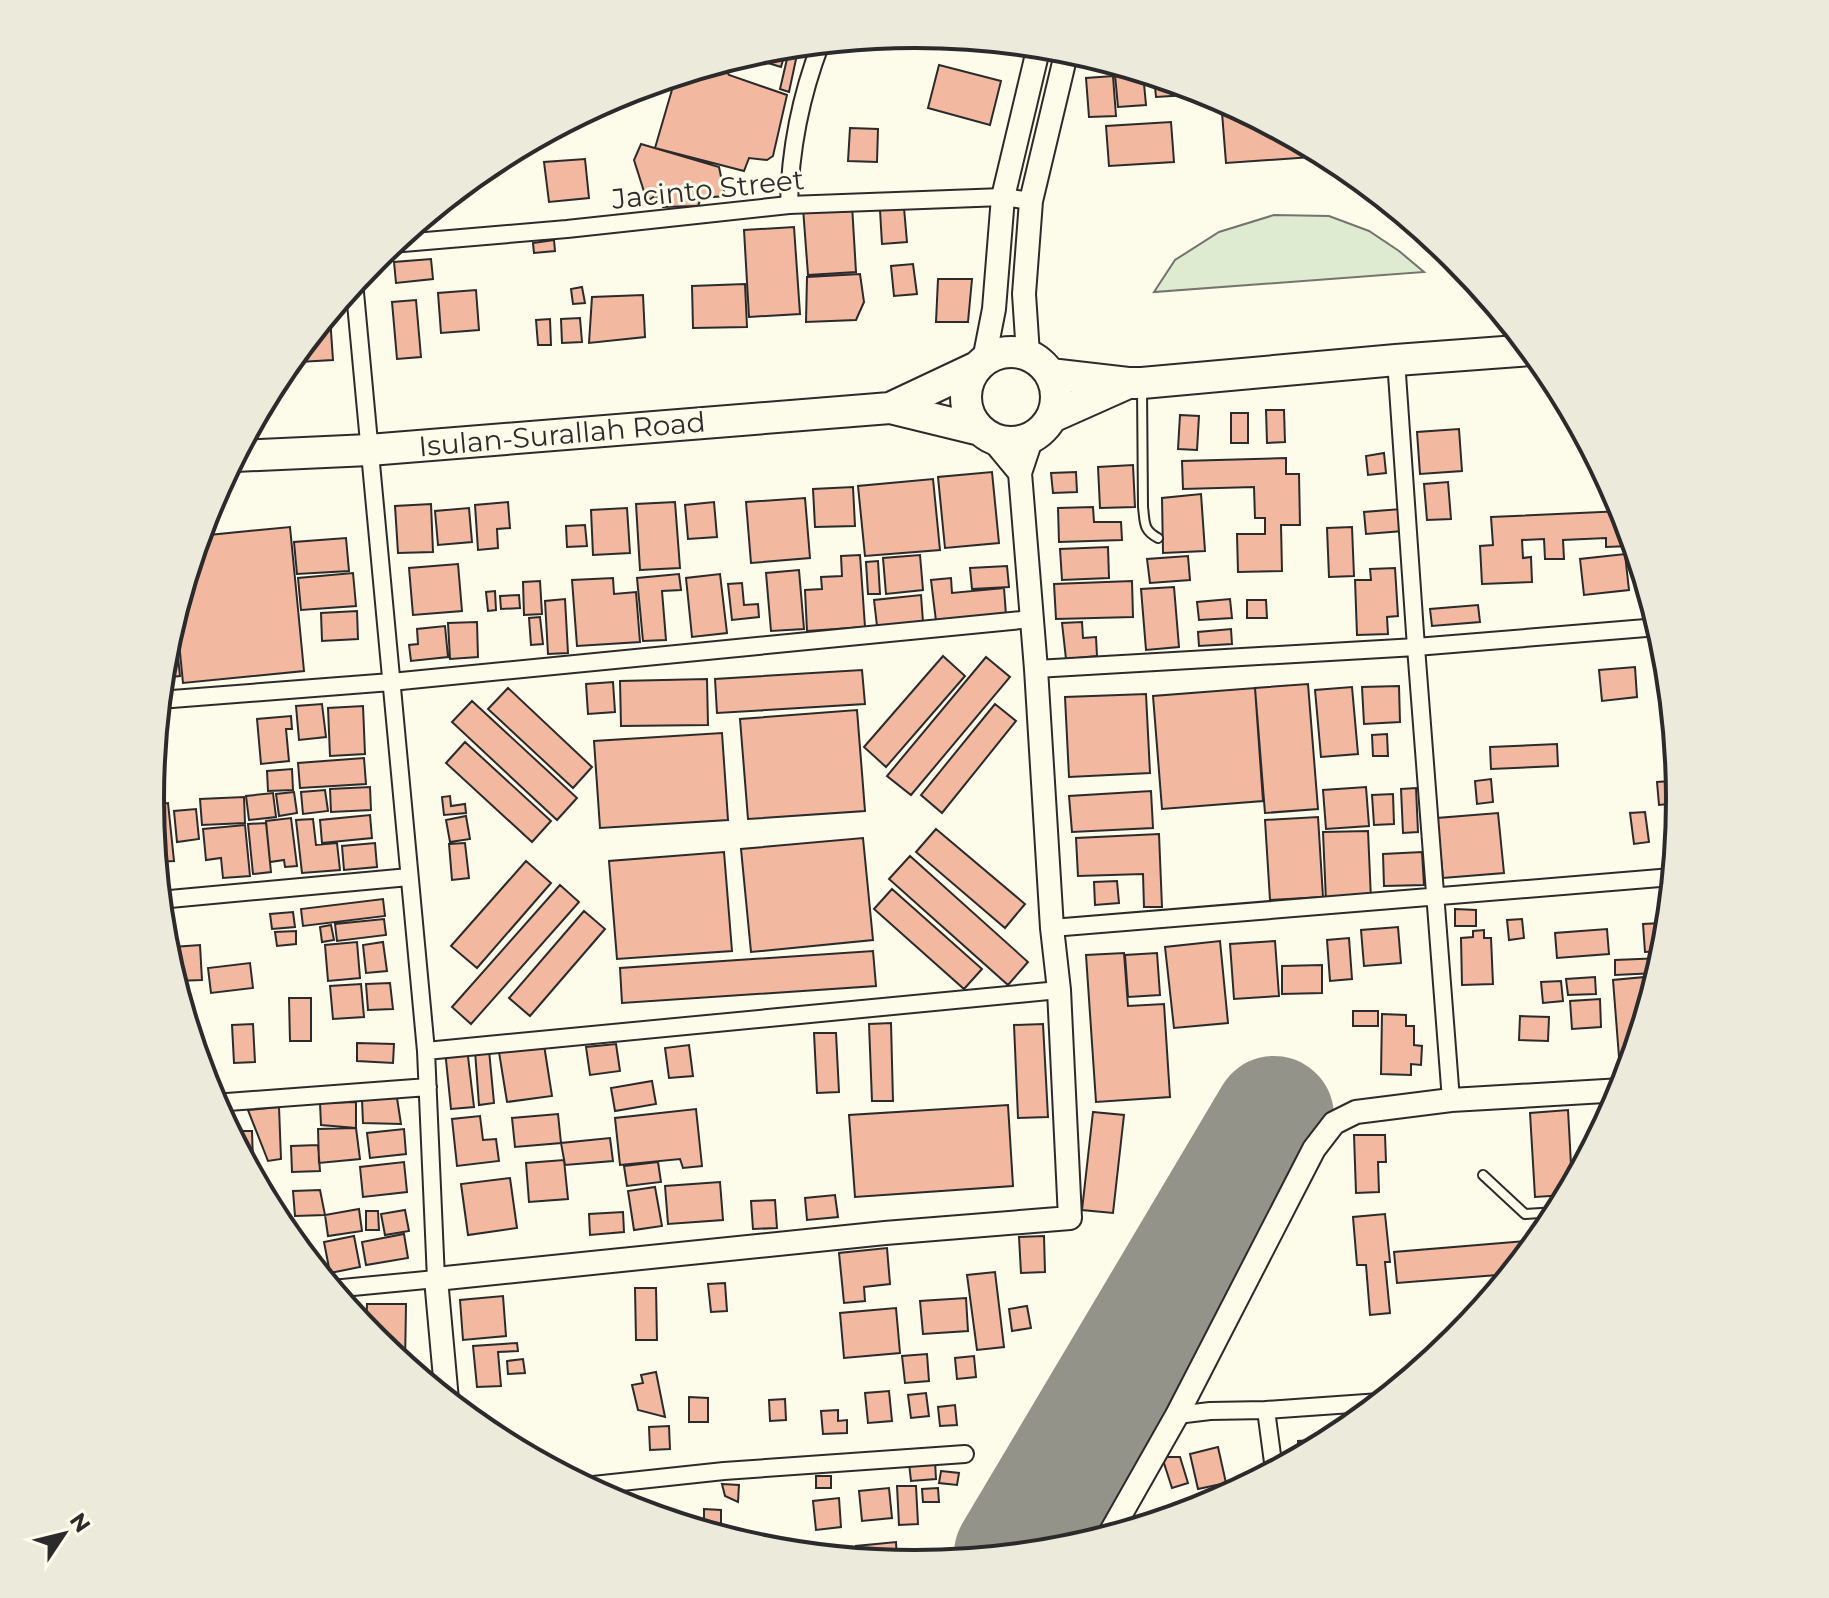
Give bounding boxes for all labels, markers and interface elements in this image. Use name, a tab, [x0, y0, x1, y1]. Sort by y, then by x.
street label: Jacinto Street	[609, 162, 806, 216]
street label: Isulan-Surallah Road	[417, 405, 707, 463]
north arrow	[24, 1494, 104, 1574]
text: N	[64, 1508, 96, 1538]

